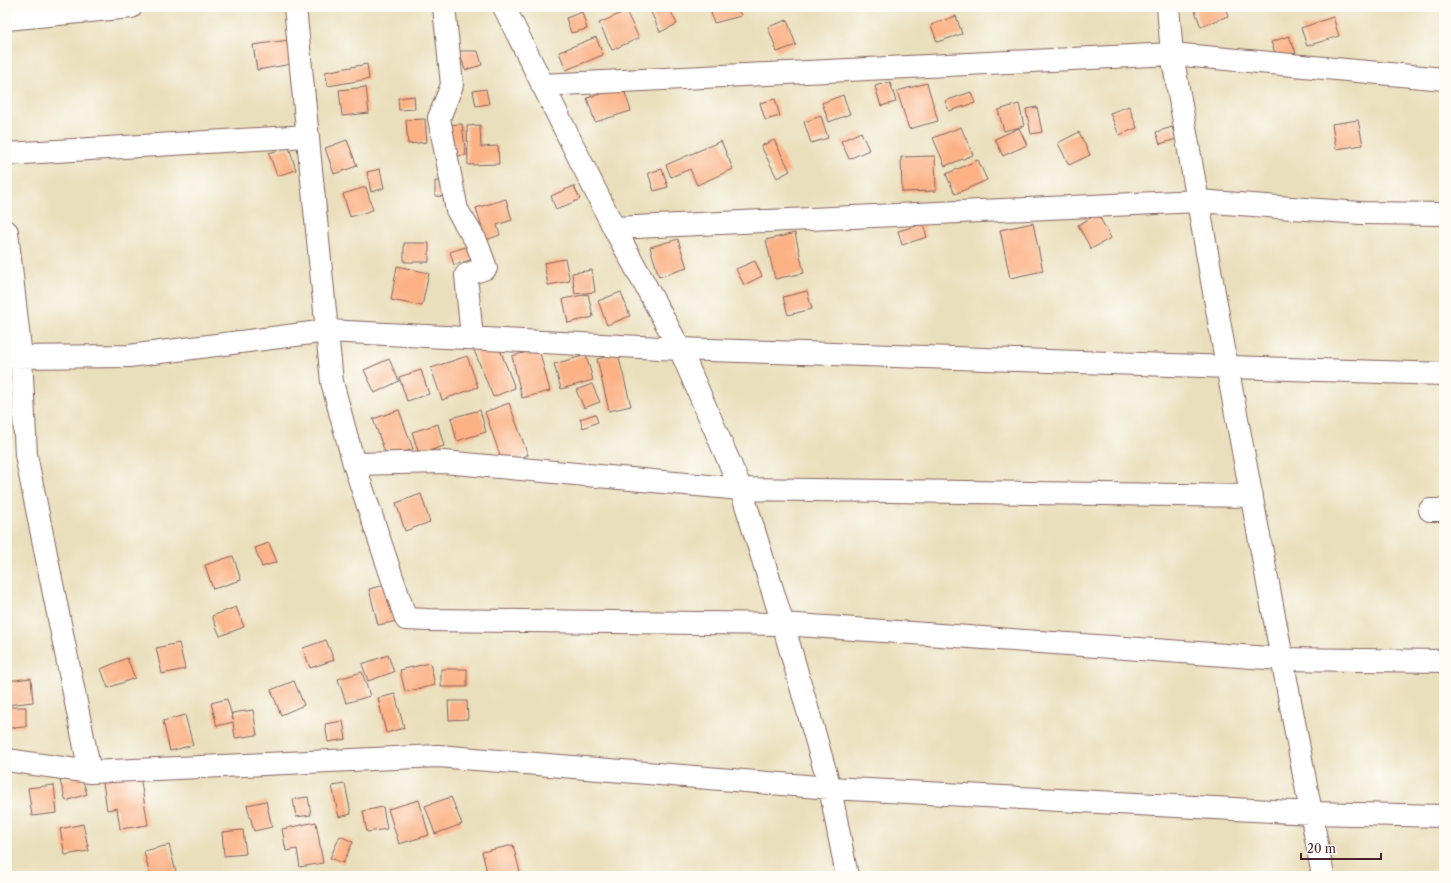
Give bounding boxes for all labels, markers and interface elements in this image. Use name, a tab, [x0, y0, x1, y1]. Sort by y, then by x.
scale bar	[1301, 835, 1381, 861]
text: 20 m	[1307, 841, 1336, 856]

